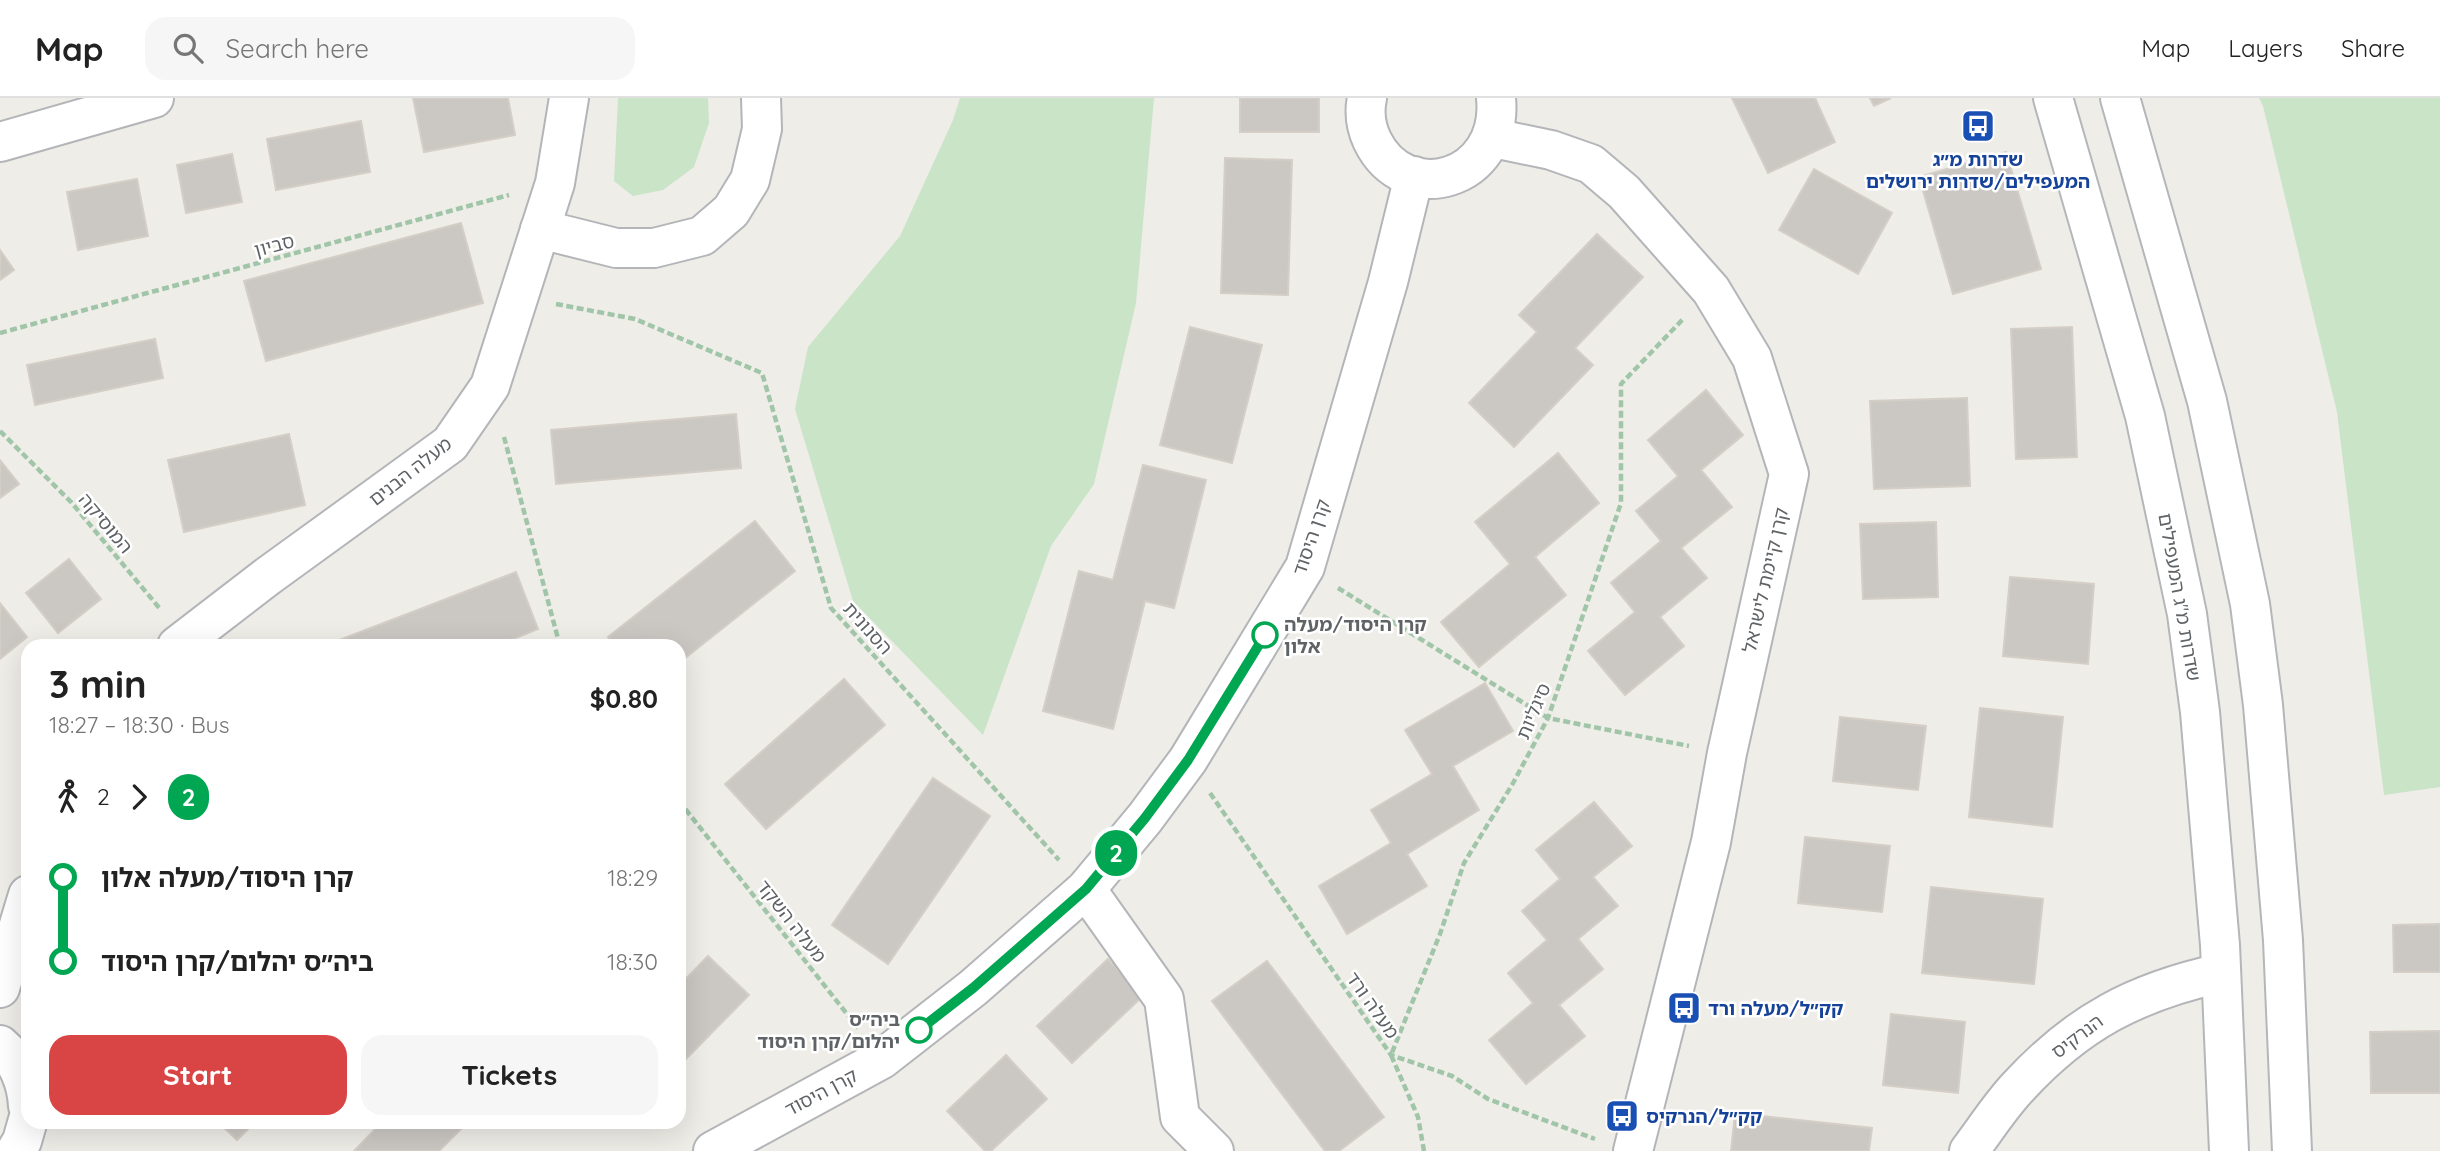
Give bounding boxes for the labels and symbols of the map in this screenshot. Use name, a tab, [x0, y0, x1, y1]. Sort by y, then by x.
bus stop icon: שדרות מ״ג המעפילים/שדרות ירושלים	[1959, 107, 1997, 145]
place label: שדרות מ״ג המעפילים/שדרות ירושלים	[1866, 147, 2090, 193]
street label: סביון	[251, 228, 297, 262]
street label: מעלה הבנים	[364, 431, 456, 511]
street label: המוסיקה	[74, 488, 138, 558]
street label: קרן היסוד	[1287, 496, 1335, 578]
street label: קרן קיימת לישראל	[1737, 505, 1793, 655]
street label: שדרות מ"ג המעפילים	[2153, 511, 2207, 683]
street label: הסנונית	[838, 597, 898, 659]
place label: קרן היסוד/מעלה אלון	[1284, 612, 1427, 658]
marker: קרן היסוד/מעלה אלון	[1252, 622, 1278, 648]
street label: סיגליות	[1510, 679, 1556, 743]
line badge: 2	[1093, 830, 1139, 876]
street label: מעלה השקד	[752, 875, 832, 967]
street label: מעלה ורד	[1341, 967, 1405, 1043]
bus stop icon: קק״ל/מעלה ורד	[1665, 989, 1703, 1027]
place label: קק״ל/מעלה ורד	[1708, 996, 1843, 1020]
place label: ביה״ס יהלום/קרן היסוד	[757, 1007, 900, 1053]
street label: הנרקיס	[2046, 1009, 2108, 1063]
marker: ביה״ס יהלום/קרן היסוד	[906, 1017, 932, 1043]
street label: קרן היסוד	[781, 1063, 862, 1121]
bus stop icon: קק״ל/הנרקיס	[1603, 1097, 1641, 1135]
place label: קק״ל/הנרקיס	[1646, 1104, 1763, 1128]

